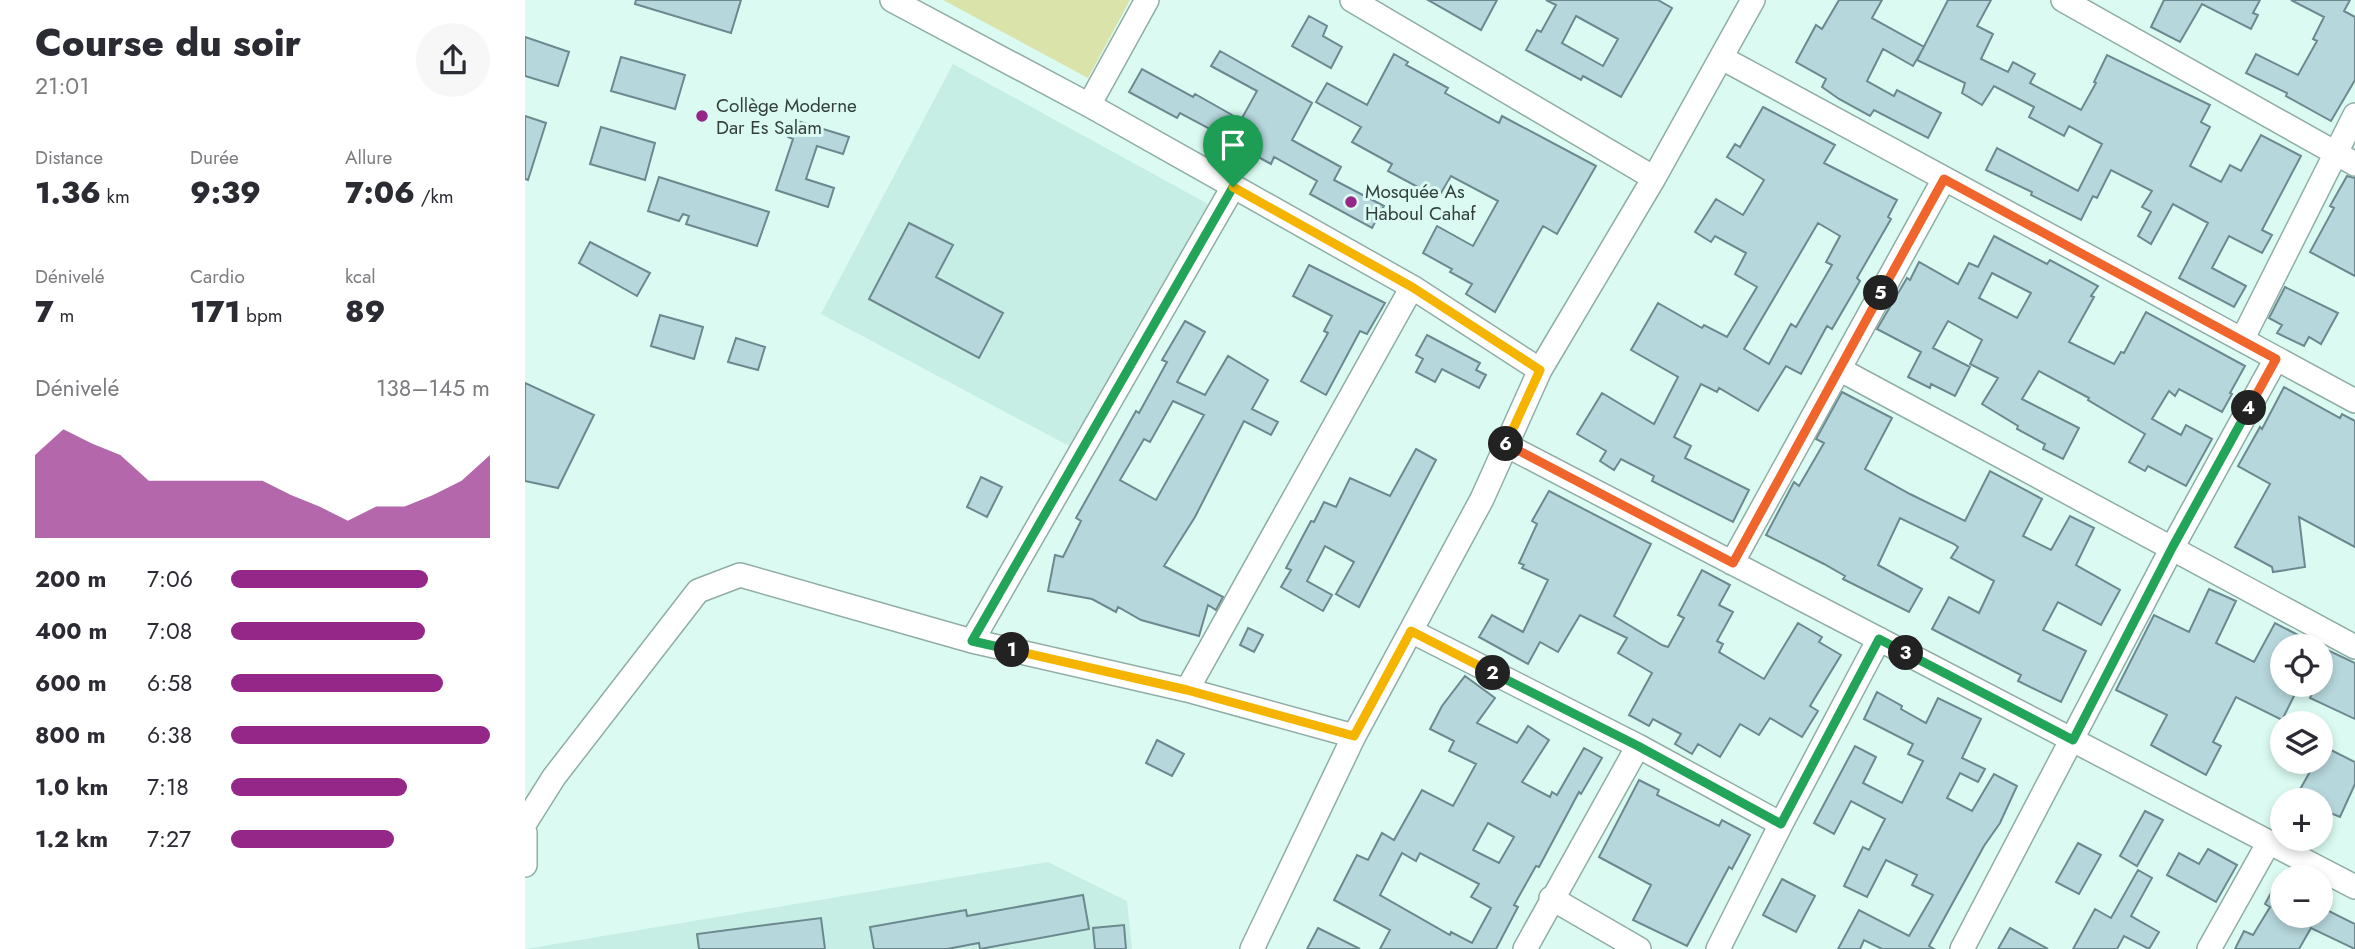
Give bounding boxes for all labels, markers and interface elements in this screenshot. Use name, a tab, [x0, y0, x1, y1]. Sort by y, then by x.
text: Course du soir	[35, 15, 301, 70]
button: share	[416, 23, 490, 97]
text: 21:01	[35, 69, 90, 103]
place label: Collège Moderne Dar Es Salam	[716, 92, 857, 141]
marker: Collège Moderne Dar Es Salam	[694, 108, 710, 124]
pin	[1203, 115, 1263, 187]
icon: arrive	[1214, 126, 1252, 164]
text: Distance	[35, 144, 103, 171]
text: Durée	[190, 144, 239, 171]
text: Allure	[345, 144, 392, 171]
text: 1.36	[35, 171, 101, 214]
text: 9:39	[190, 171, 261, 214]
text: 7:06	[345, 171, 415, 214]
place label: Mosquée As Haboul Cahaf	[1365, 178, 1476, 227]
text: km	[101, 183, 130, 210]
text: /km	[415, 183, 454, 210]
marker: Mosquée As Haboul Cahaf	[1343, 194, 1359, 210]
text: Dénivelé	[35, 263, 105, 290]
text: Cardio	[190, 263, 245, 290]
text: kcal	[345, 263, 376, 290]
pin: 5	[1863, 276, 1899, 310]
text: 5	[1874, 279, 1887, 306]
text: 7	[35, 290, 54, 333]
text: 171	[190, 290, 240, 333]
text: 89	[345, 290, 385, 333]
text: m	[54, 302, 74, 329]
text: bpm	[240, 302, 283, 329]
text: Dénivelé	[35, 371, 119, 405]
text: 138–145 m	[376, 371, 490, 405]
pin: 4	[2231, 390, 2267, 426]
text: 4	[2242, 394, 2255, 421]
pin: 6	[1489, 426, 1523, 462]
text: 6	[1499, 430, 1512, 457]
text: 200 m	[35, 562, 106, 596]
text: 7:06	[147, 562, 193, 596]
text: 400 m	[35, 614, 107, 648]
text: 7:08	[147, 614, 192, 648]
pin: 1	[995, 632, 1029, 668]
map controls	[2270, 634, 2333, 928]
button: locate	[2270, 634, 2333, 697]
text: 1	[1007, 636, 1016, 663]
pin: 3	[1889, 636, 1923, 670]
text: 3	[1900, 639, 1911, 666]
pin: 2	[1475, 656, 1511, 690]
text: 2	[1486, 659, 1499, 686]
text: 600 m	[35, 666, 107, 700]
text: 6:58	[147, 666, 193, 700]
button: layers	[2270, 711, 2333, 774]
text: 800 m	[35, 718, 106, 752]
text: 6:38	[147, 718, 192, 752]
text: 1.0 km	[35, 770, 108, 804]
text: 7:18	[147, 770, 189, 804]
button: +	[2270, 788, 2333, 851]
text: 1.2 km	[35, 822, 108, 856]
text: 7:27	[147, 822, 191, 856]
button: −	[2270, 865, 2333, 928]

